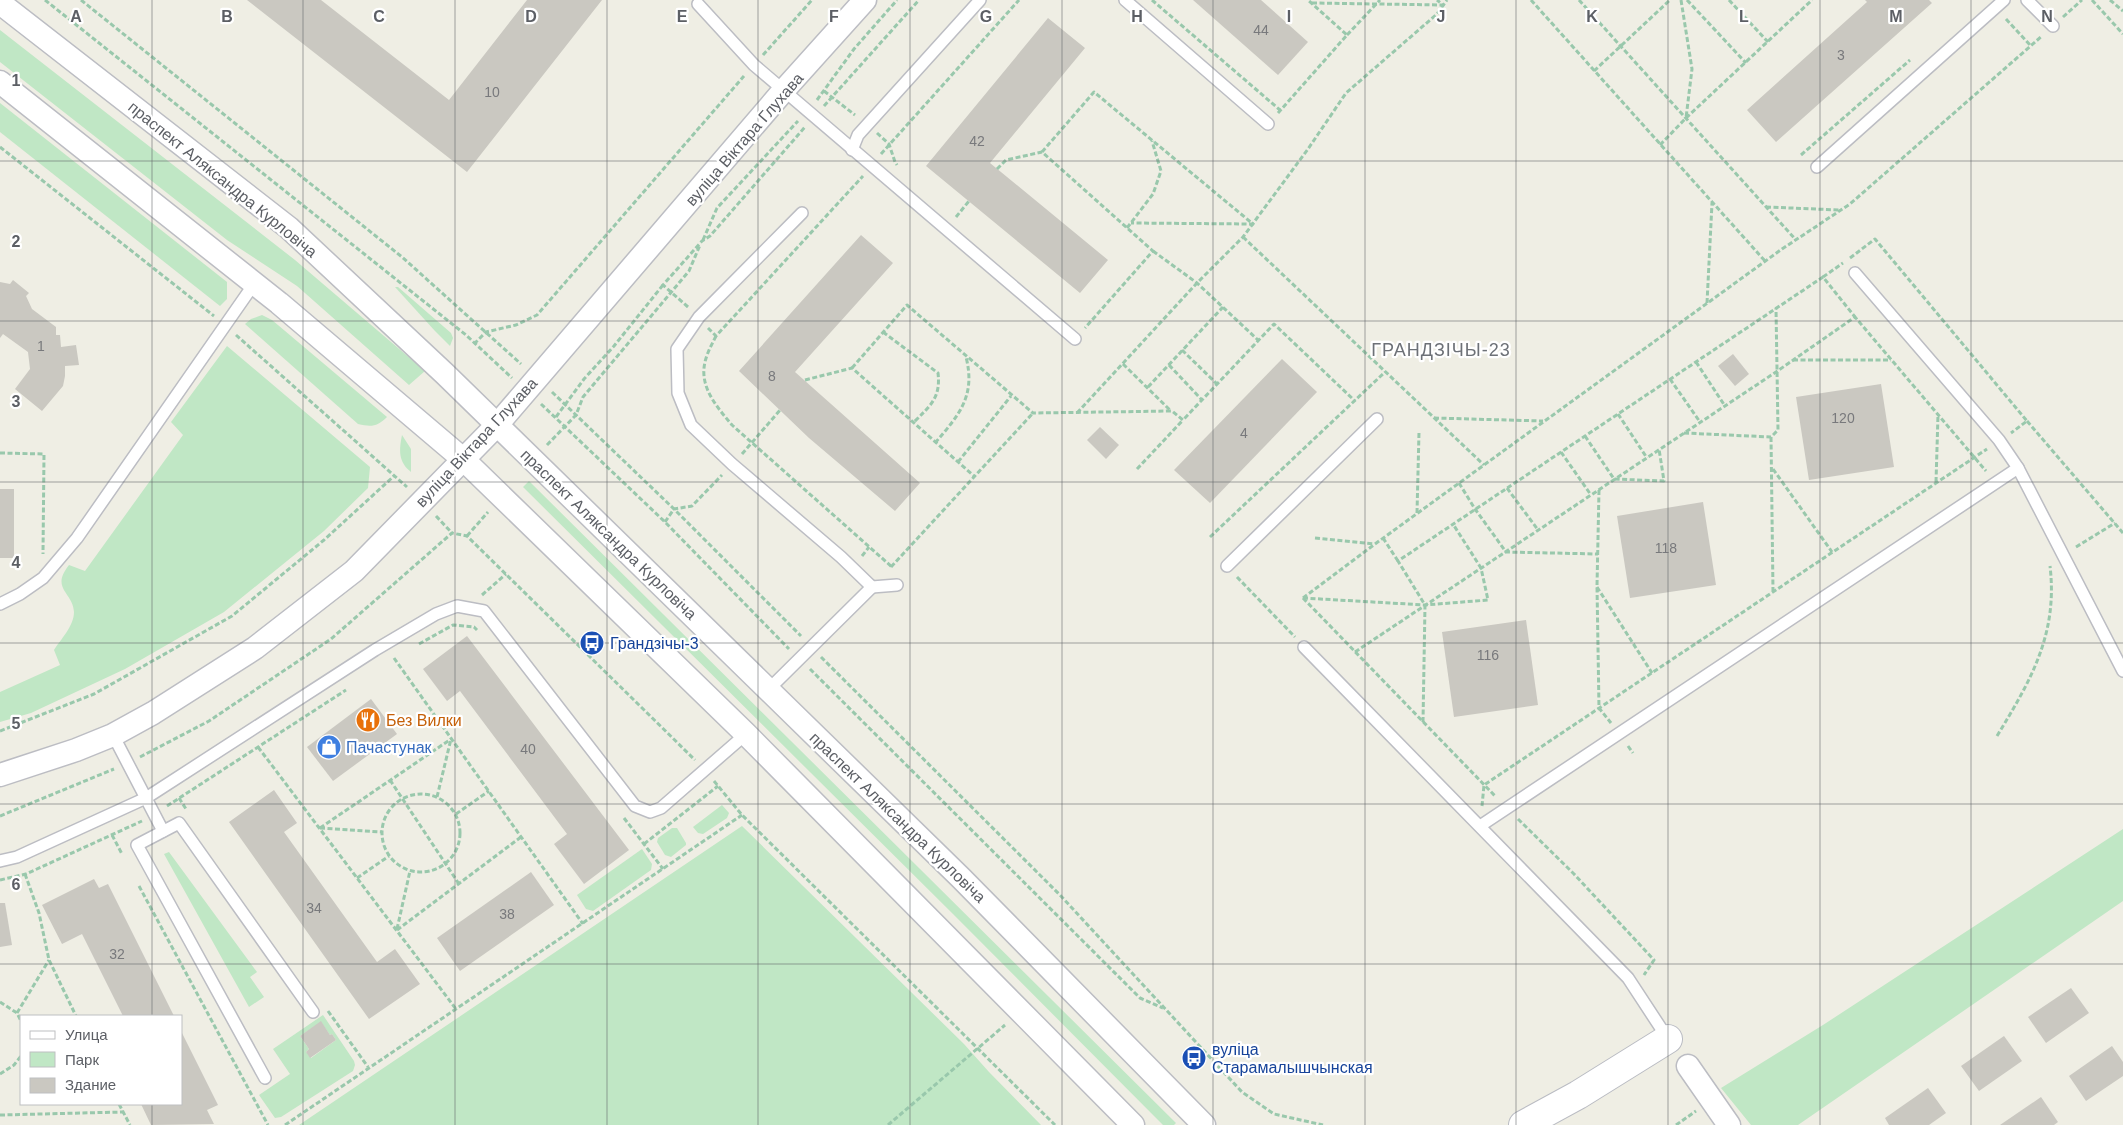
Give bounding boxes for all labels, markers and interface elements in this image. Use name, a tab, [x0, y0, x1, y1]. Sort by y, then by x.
text: A	[70, 8, 82, 25]
text: B	[221, 8, 233, 25]
text: C	[373, 8, 385, 25]
text: D	[525, 8, 537, 25]
text: E	[677, 8, 688, 25]
text: F	[829, 8, 839, 25]
text: G	[980, 8, 992, 25]
text: H	[1131, 8, 1143, 25]
text: I	[1287, 8, 1291, 25]
text: J	[1437, 8, 1445, 25]
text: K	[1586, 8, 1598, 25]
text: L	[1739, 8, 1749, 25]
text: M	[1889, 8, 1903, 25]
text: N	[2041, 8, 2053, 25]
house number: 44	[1253, 22, 1269, 38]
house number: 3	[1837, 47, 1845, 63]
street label: вуліца Віктара Глухава	[682, 70, 807, 209]
text: 1	[12, 72, 21, 89]
house number: 10	[484, 84, 500, 100]
street label: праспект Аляксандра Курловіча	[125, 98, 320, 261]
house number: 42	[969, 133, 985, 149]
text: 2	[12, 233, 21, 250]
house number: 1	[37, 338, 45, 354]
district label: ГРАНДЗІЧЫ-23	[1371, 340, 1511, 360]
house number: 8	[768, 368, 776, 384]
street label: вуліца Віктара Глухава	[412, 374, 541, 510]
text: 3	[12, 393, 21, 410]
house number: 120	[1831, 410, 1855, 426]
house number: 4	[1240, 425, 1248, 441]
street label: праспект Аляксандра Курловіча	[517, 446, 700, 623]
house number: 118	[1655, 540, 1677, 556]
text: 4	[12, 554, 21, 571]
bus stop icon: Грандзічы-3	[579, 630, 605, 656]
place label: Грандзічы-3	[610, 635, 699, 652]
house number: 116	[1477, 647, 1499, 663]
restaurant icon: Без Вилки	[355, 707, 381, 733]
place label: Без Вилки	[386, 712, 462, 729]
text: 5	[12, 715, 21, 732]
street label: праспект Аляксандра Курловіча	[806, 729, 989, 906]
shop icon: Пачастунак	[316, 734, 342, 760]
place label: Пачастунак	[346, 739, 433, 756]
house number: 40	[520, 741, 536, 757]
text: 6	[12, 876, 21, 893]
house number: 34	[306, 900, 322, 916]
house number: 38	[499, 906, 515, 922]
house number: 32	[109, 946, 125, 962]
legend	[20, 1015, 182, 1105]
text: Улица	[65, 1026, 108, 1043]
place label: вуліца Старамалышчынская	[1212, 1041, 1373, 1076]
bus stop icon: вуліца Старамалышчынская	[1181, 1045, 1207, 1071]
text: Парк	[65, 1051, 99, 1068]
text: Здание	[65, 1076, 116, 1093]

